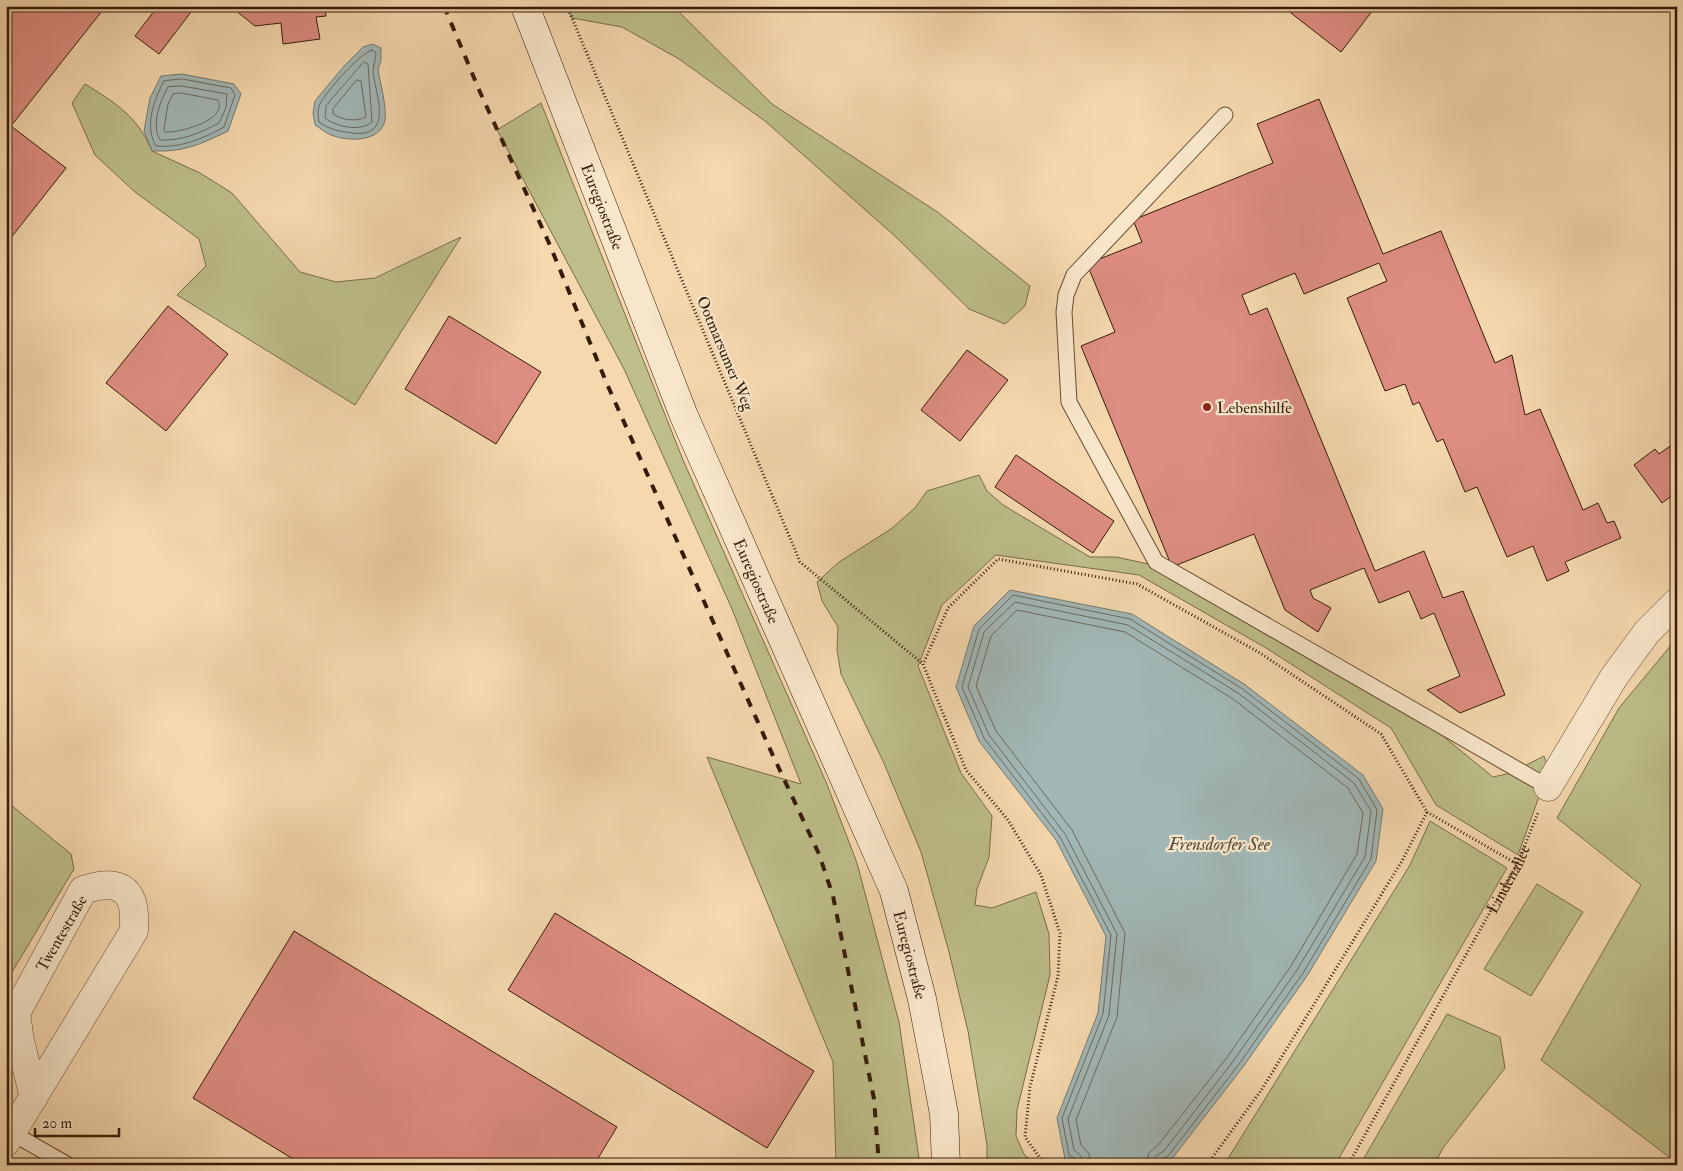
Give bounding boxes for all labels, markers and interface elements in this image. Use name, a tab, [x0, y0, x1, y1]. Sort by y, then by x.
street label: Euregiostraße	[576, 161, 628, 253]
street label: Ootmarsumer Weg	[692, 293, 759, 415]
place label: Lebenshilfe	[1217, 398, 1292, 418]
marker: Lebenshilfe	[1201, 401, 1213, 413]
street label: Euregiostraße	[728, 536, 784, 627]
water label: Frensdorfer See	[1167, 833, 1271, 856]
street label: Lindenallee	[1482, 842, 1535, 917]
street label: Twentestraße	[32, 891, 92, 975]
street label: Euregiostraße	[889, 909, 931, 1002]
scale bar	[35, 1106, 119, 1138]
text: 20 m	[42, 1114, 72, 1133]

